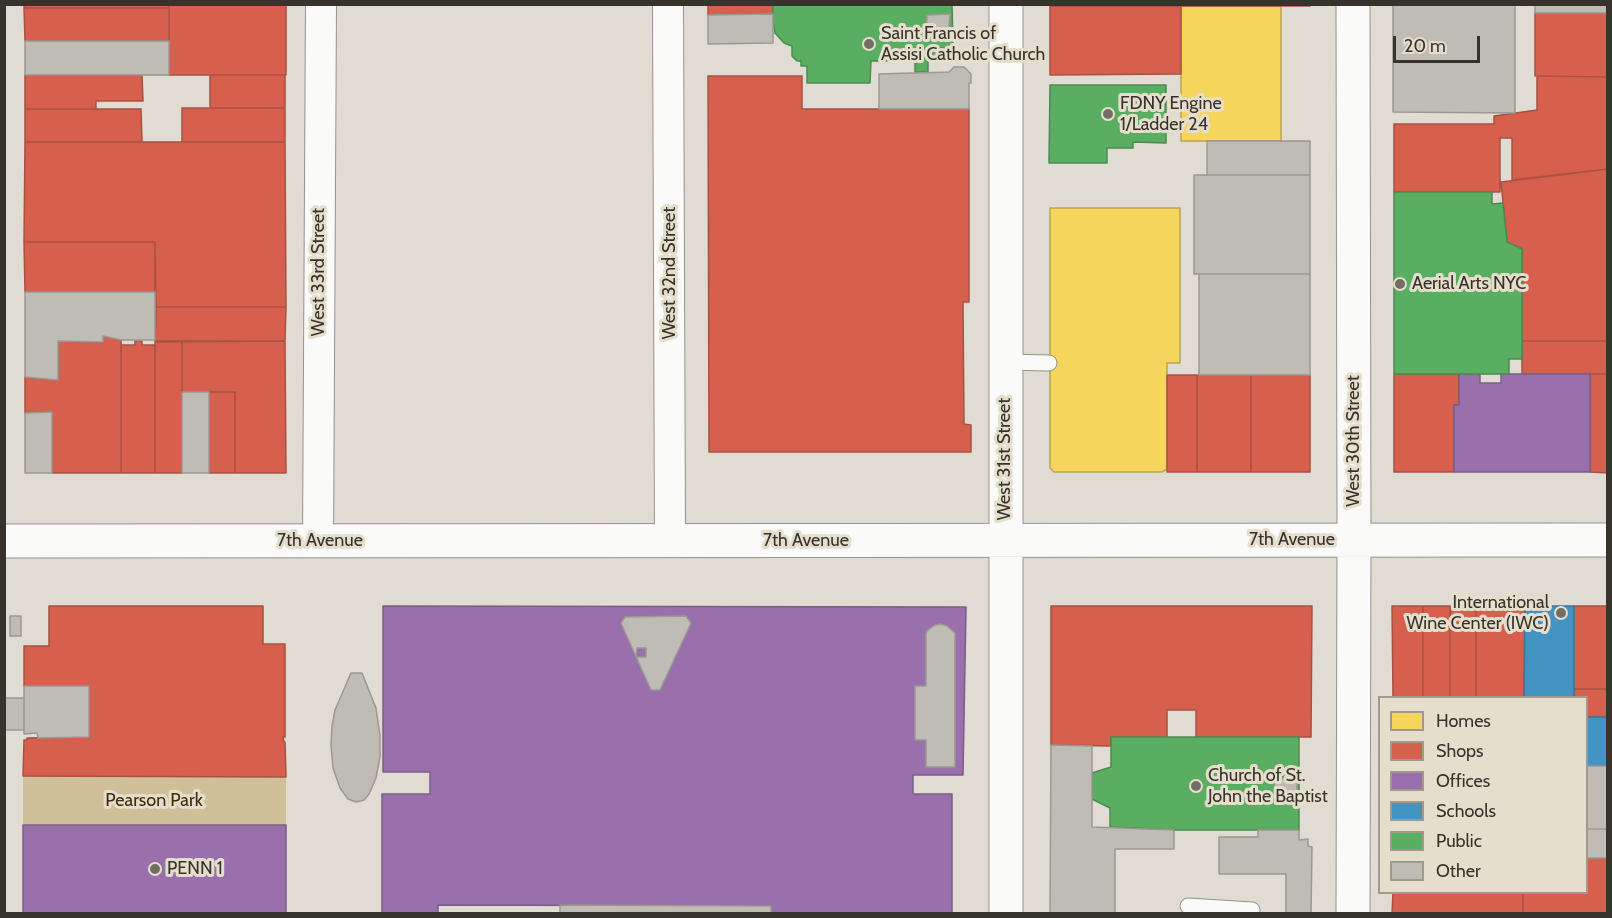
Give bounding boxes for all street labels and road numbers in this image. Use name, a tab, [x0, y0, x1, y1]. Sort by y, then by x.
street label: West 32nd Street	[659, 207, 681, 339]
street label: West 33rd Street	[308, 208, 330, 336]
street label: West 30th Street	[1343, 375, 1365, 507]
street label: West 31st Street	[994, 398, 1016, 520]
street label: 7th Avenue	[1249, 529, 1335, 551]
street label: 7th Avenue	[277, 530, 363, 552]
street label: 7th Avenue	[763, 530, 849, 552]

